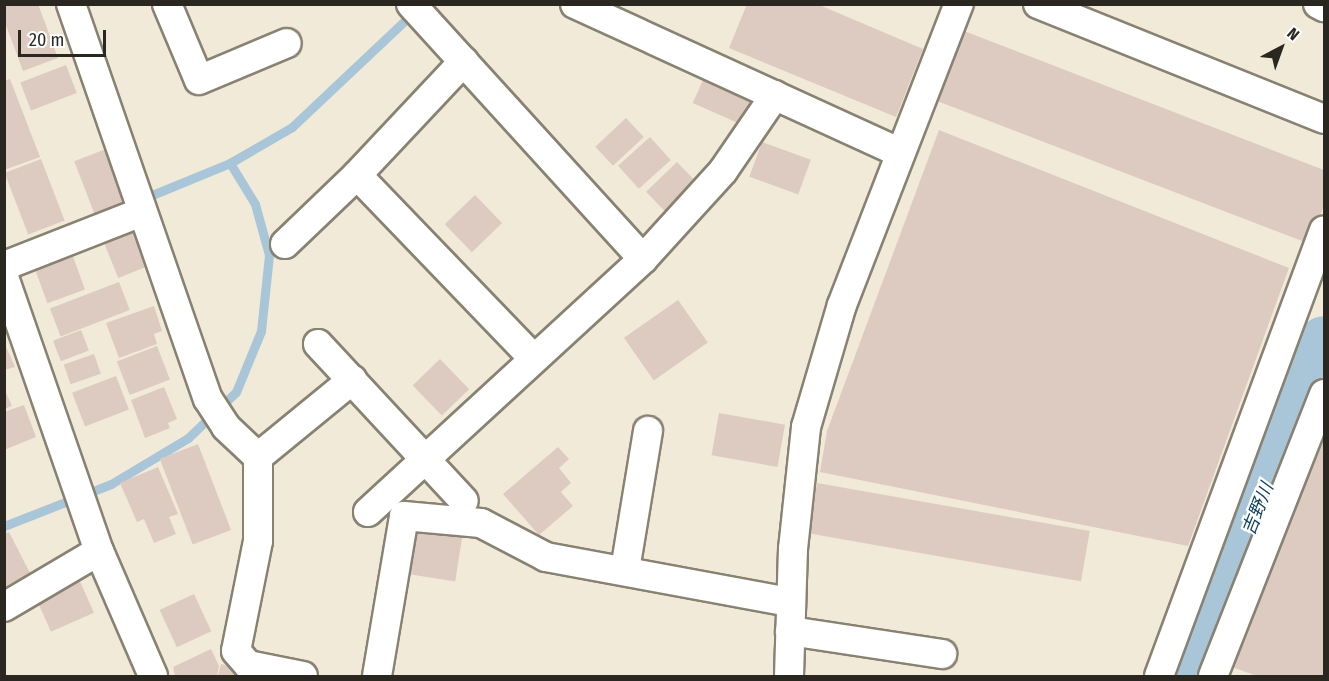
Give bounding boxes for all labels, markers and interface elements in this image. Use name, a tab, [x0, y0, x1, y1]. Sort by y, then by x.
scale bar	[21, 18, 110, 56]
north arrow	[1251, 18, 1311, 78]
text: N	[1283, 24, 1303, 44]
text: 20 m	[29, 29, 64, 51]
water label: 吉野川	[1238, 480, 1278, 538]

